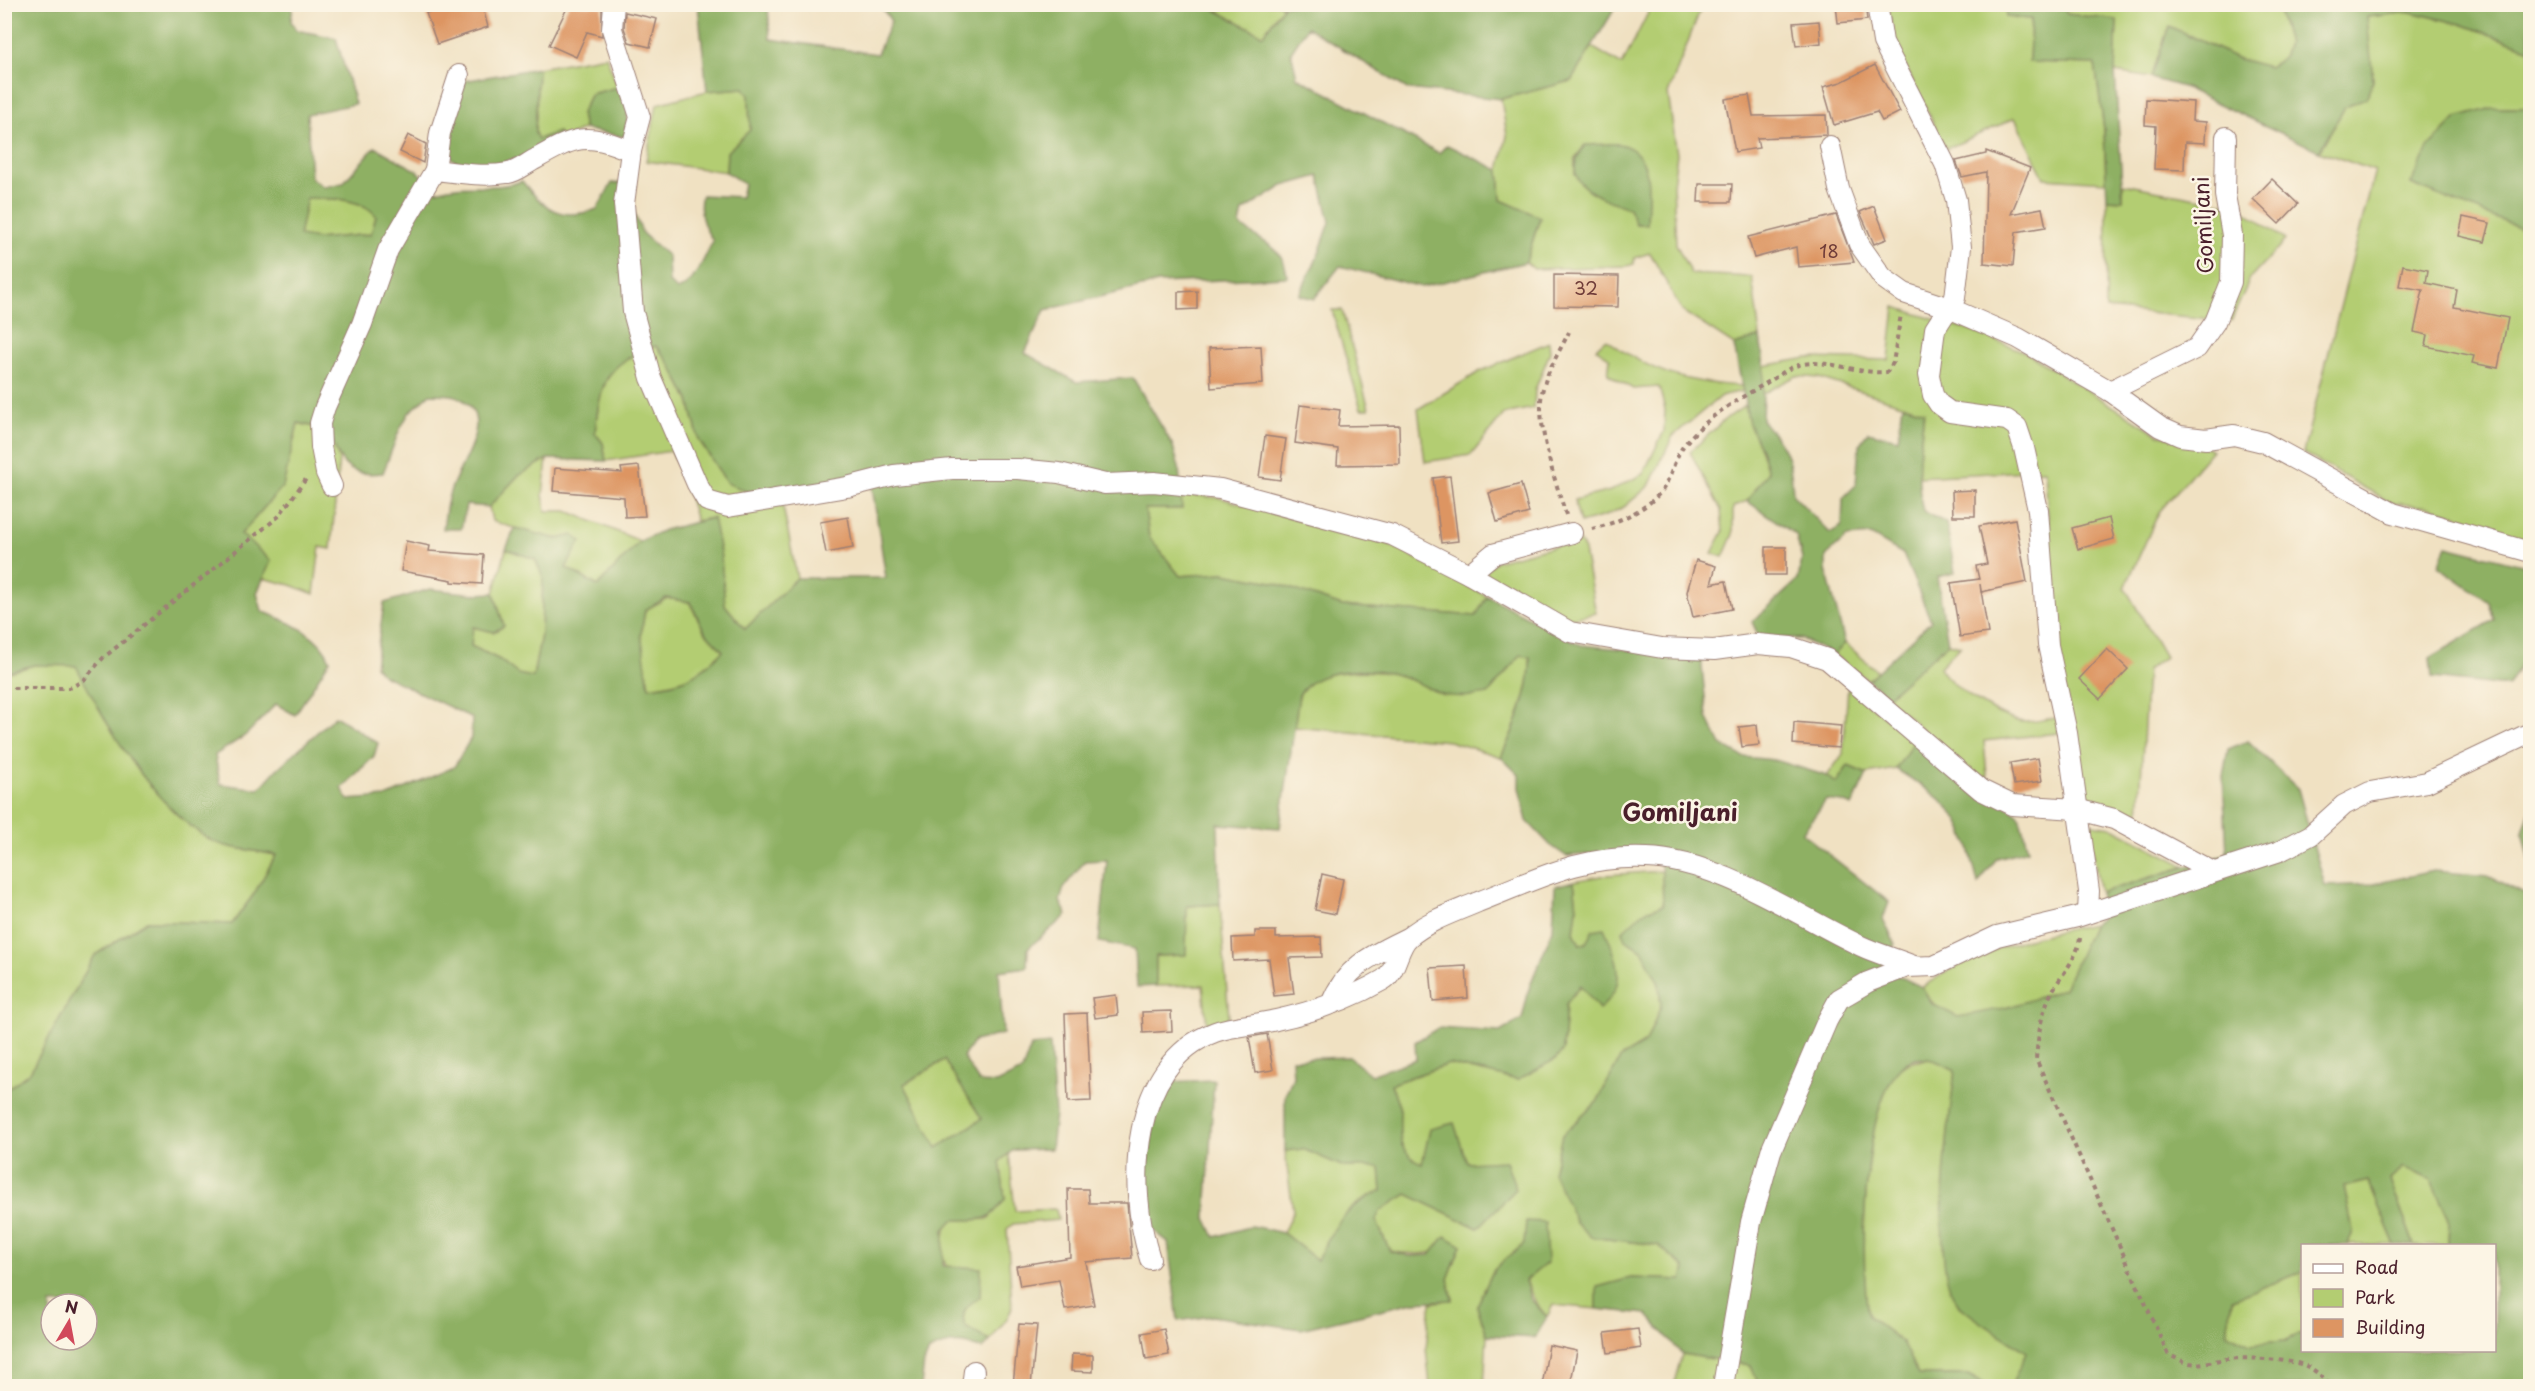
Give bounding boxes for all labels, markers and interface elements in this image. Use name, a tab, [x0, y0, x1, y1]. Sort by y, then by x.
street label: Gomiljani	[2183, 176, 2221, 275]
house number: 18	[1819, 237, 1839, 264]
house number: 32	[1574, 274, 1598, 301]
district label: Gomiljani	[1622, 793, 1738, 829]
legend	[2301, 1244, 2496, 1352]
text: Road	[2355, 1253, 2399, 1280]
text: Park	[2355, 1283, 2395, 1310]
north arrow	[39, 1292, 99, 1352]
text: N	[63, 1293, 80, 1319]
text: Building	[2355, 1313, 2425, 1340]

